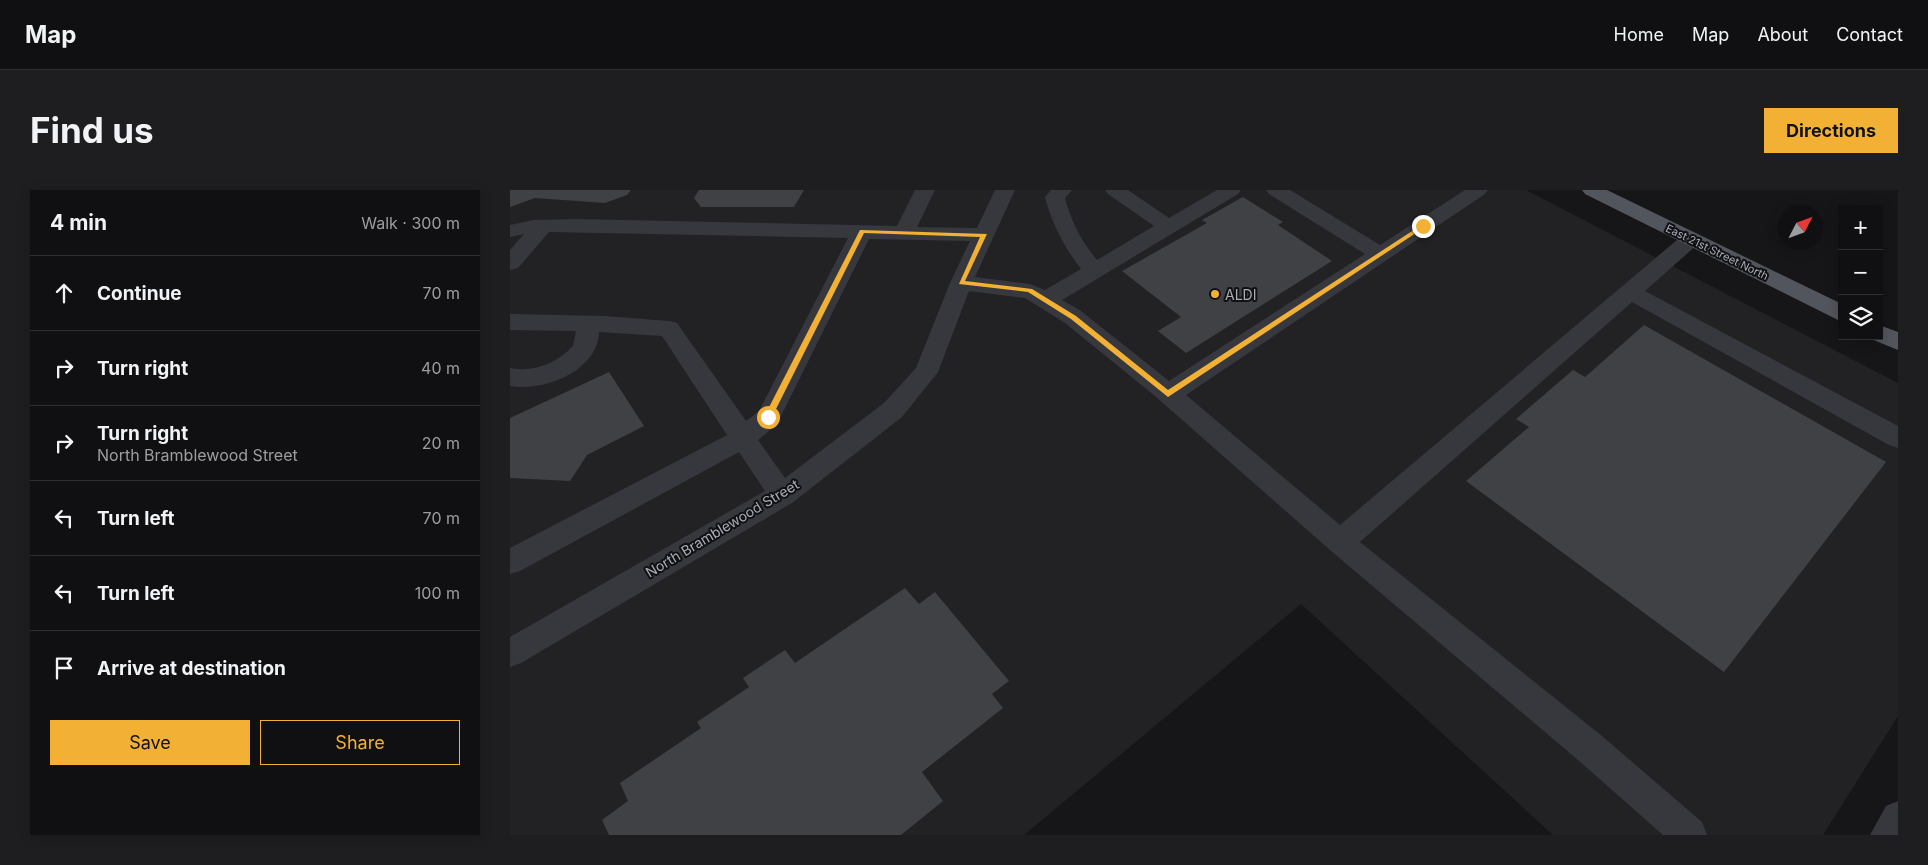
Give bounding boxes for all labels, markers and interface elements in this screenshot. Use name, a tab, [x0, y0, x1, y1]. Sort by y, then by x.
text: Map	[25, 20, 76, 49]
text: Home	[1614, 24, 1664, 45]
text: Map	[1692, 24, 1729, 45]
text: About	[1757, 24, 1808, 45]
text: Contact	[1836, 24, 1903, 45]
button: Directions	[1764, 108, 1898, 153]
text: Find us	[30, 109, 154, 151]
north arrow	[1778, 205, 1823, 250]
map controls	[1838, 205, 1883, 340]
button: +	[1838, 205, 1883, 250]
text: 4 min	[50, 210, 107, 235]
text: Walk · 300 m	[361, 213, 460, 233]
route end	[1412, 215, 1435, 238]
street label: East 21st Street North	[1663, 221, 1771, 283]
button: −	[1838, 250, 1883, 295]
icon: ahead	[50, 279, 78, 307]
text: Continue	[97, 282, 182, 305]
text: 70 m	[423, 283, 460, 303]
place label: ALDI	[1225, 286, 1256, 303]
marker: ALDI	[1209, 288, 1221, 300]
button: layers	[1838, 295, 1883, 340]
icon: right	[50, 354, 78, 382]
text: Turn right	[97, 357, 188, 380]
text: 40 m	[421, 358, 460, 378]
route start	[757, 406, 780, 429]
text: Turn right	[97, 422, 188, 445]
icon: right	[50, 429, 78, 457]
text: 20 m	[422, 433, 460, 453]
text: North Bramblewood Street	[97, 445, 298, 465]
street label: North Bramblewood Street	[642, 475, 802, 581]
icon: left	[50, 504, 78, 532]
text: Turn left	[97, 507, 175, 530]
text: 70 m	[423, 508, 460, 528]
icon: left	[50, 579, 78, 607]
text: Turn left	[97, 582, 175, 605]
text: 100 m	[415, 583, 460, 603]
icon: arrive	[50, 654, 78, 682]
text: Arrive at destination	[97, 657, 286, 680]
button: Save	[50, 720, 250, 765]
button: Share	[260, 720, 460, 765]

